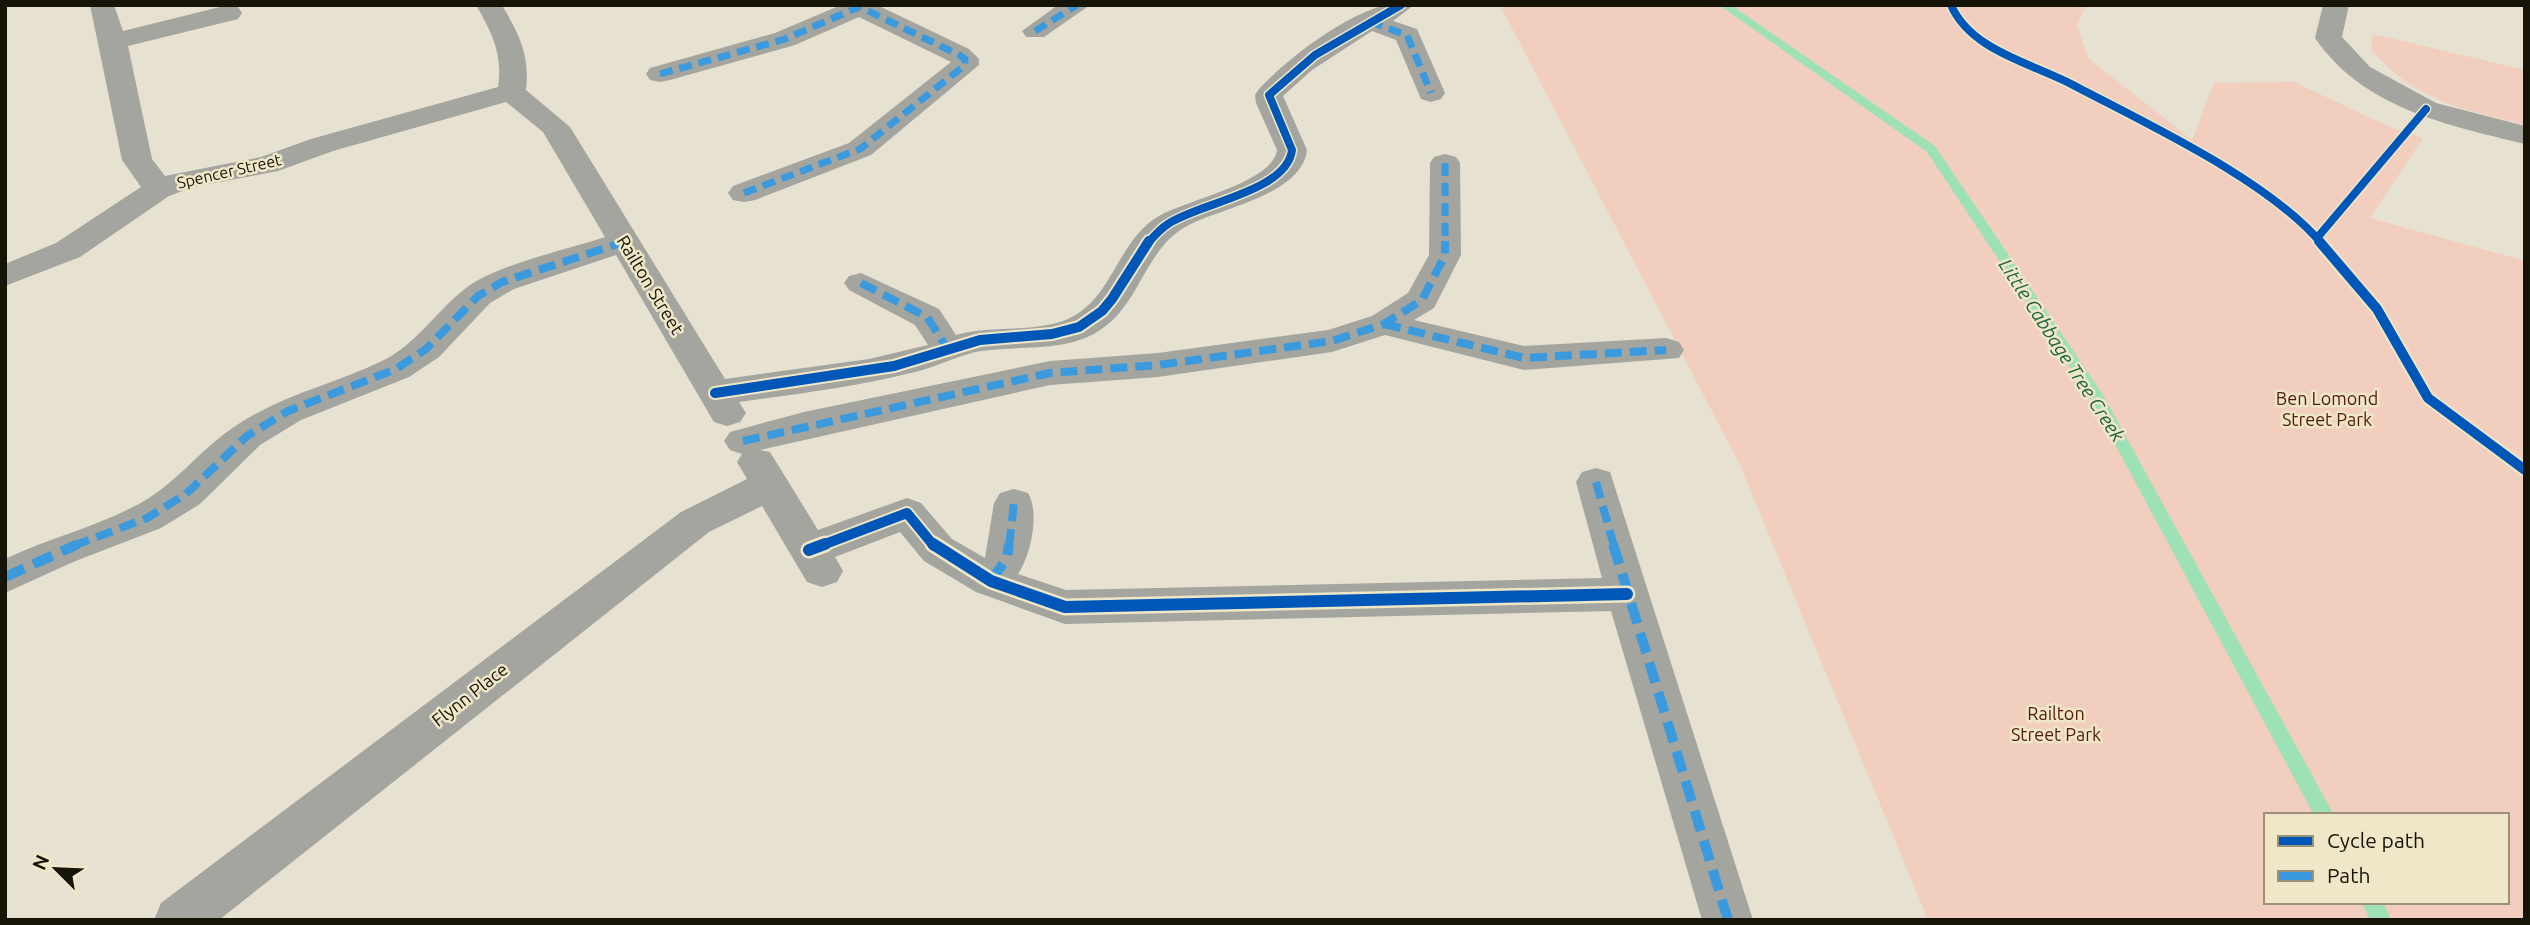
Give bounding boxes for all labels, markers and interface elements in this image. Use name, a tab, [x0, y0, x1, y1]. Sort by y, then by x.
street label: Spencer Street	[175, 150, 284, 192]
street label: Railton Street	[614, 231, 688, 338]
water label: Little Cabbage Tree Creek	[1995, 255, 2129, 446]
park label: Ben Lomond Street Park	[2276, 388, 2378, 429]
street label: Flynn Place	[428, 658, 511, 730]
park label: Railton Street Park	[2011, 703, 2101, 744]
legend	[2264, 813, 2509, 904]
text: Cycle path	[2327, 828, 2425, 852]
north arrow	[21, 834, 91, 904]
text: N	[28, 851, 53, 873]
text: Path	[2327, 863, 2370, 887]

